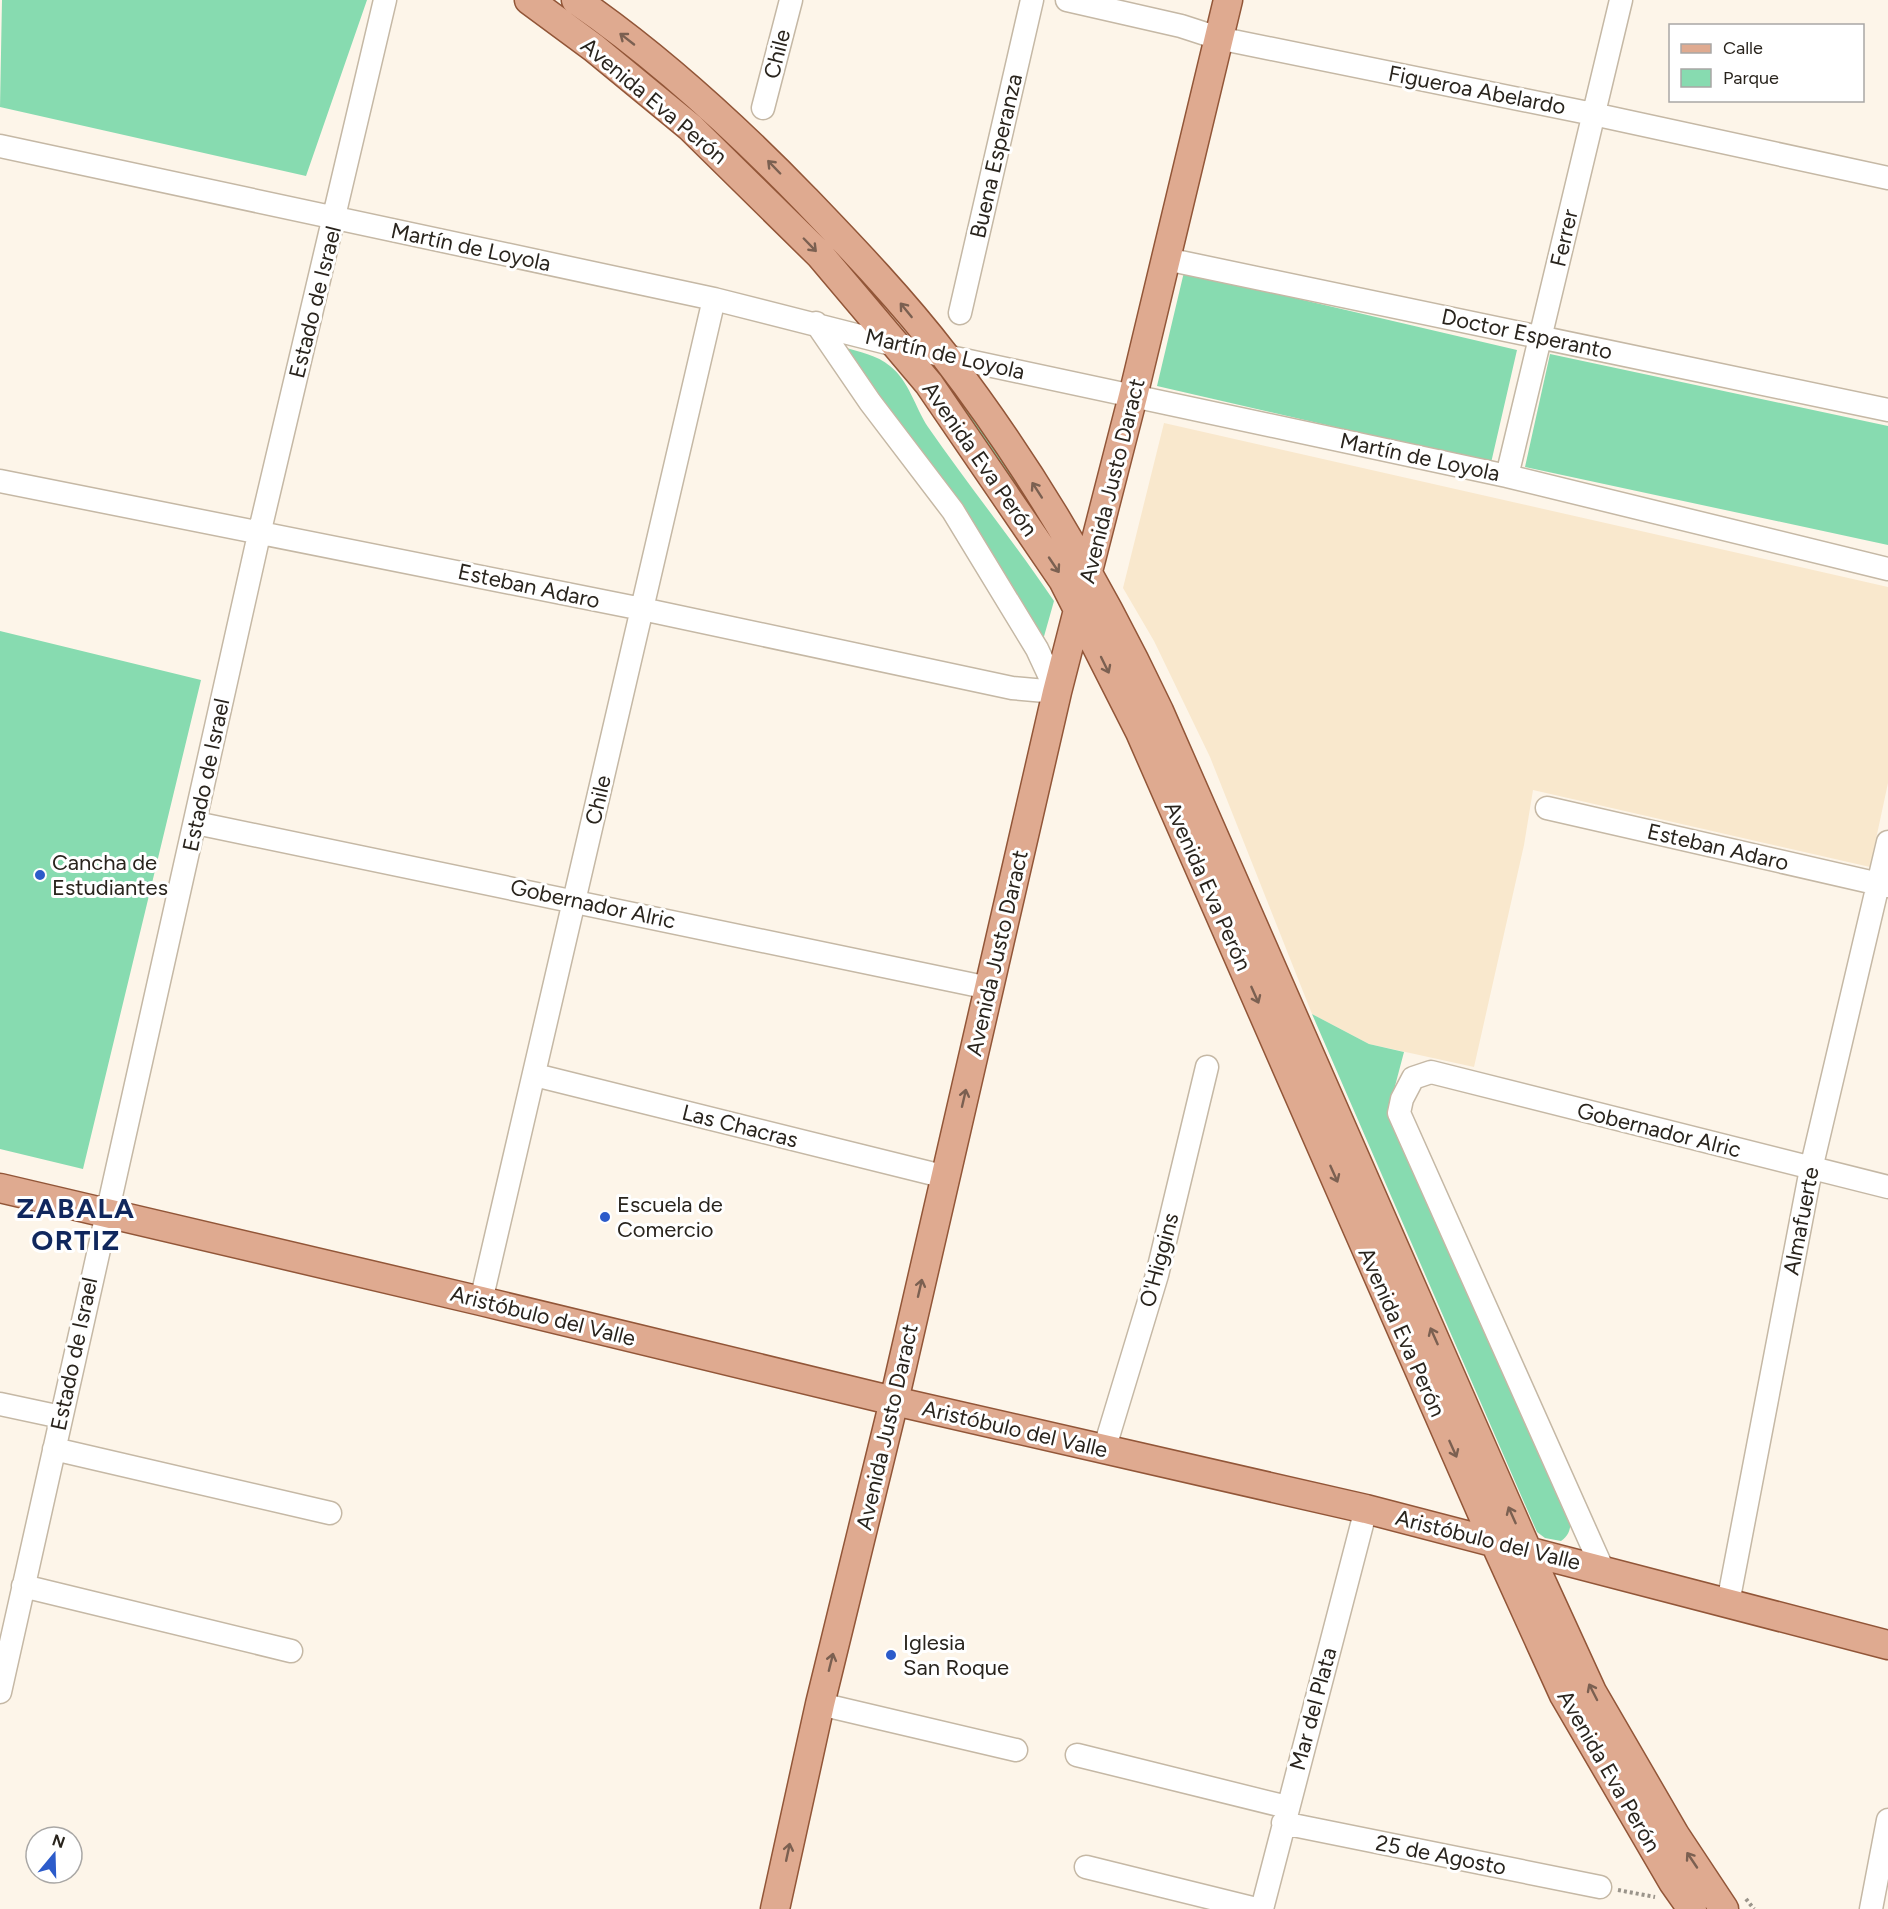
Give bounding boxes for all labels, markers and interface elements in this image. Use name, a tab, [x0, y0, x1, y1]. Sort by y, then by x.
legend	[1669, 24, 1864, 102]
street label: Chile	[758, 26, 796, 82]
street label: Avenida Eva Perón	[575, 32, 733, 170]
one-way arrow	[620, 33, 636, 46]
text: Calle	[1723, 37, 1763, 59]
street label: Figueroa Abelardo	[1386, 60, 1568, 120]
text: Parque	[1723, 67, 1779, 89]
street label: Buena Esperanza	[964, 71, 1028, 241]
one-way arrow	[767, 160, 782, 175]
street label: Ferrer	[1544, 206, 1584, 269]
street label: Martín de Loyola	[389, 217, 553, 277]
street label: Estado de Israel	[283, 223, 347, 381]
one-way arrow	[803, 237, 818, 252]
one-way arrow	[900, 303, 913, 319]
street label: Doctor Esperanto	[1439, 303, 1615, 365]
street label: Martín de Loyola	[863, 323, 1027, 385]
street label: Avenida Eva Perón	[917, 376, 1043, 542]
street label: Avenida Justo Daract	[1073, 376, 1151, 586]
street label: Martín de Loyola	[1338, 427, 1502, 487]
one-way arrow	[1031, 482, 1043, 499]
one-way arrow	[1047, 557, 1060, 574]
street label: Esteban Adaro	[456, 558, 602, 614]
one-way arrow	[1100, 655, 1112, 673]
street label: Estado de Israel	[177, 696, 235, 854]
street label: Chile	[579, 773, 617, 827]
street label: Avenida Eva Perón	[1159, 797, 1257, 975]
street label: Esteban Adaro	[1645, 818, 1791, 876]
street label: Avenida Justo Daract	[960, 848, 1034, 1058]
place label: Cancha de Estudiantes	[52, 849, 168, 901]
marker: Cancha de Estudiantes	[33, 868, 47, 882]
street label: Gobernador Alric	[508, 873, 678, 935]
one-way arrow	[1251, 986, 1262, 1004]
one-way arrow	[959, 1089, 970, 1108]
street label: Gobernador Alric	[1574, 1097, 1744, 1163]
street label: Las Chacras	[679, 1099, 801, 1153]
one-way arrow	[1328, 1164, 1340, 1182]
street label: Almafuerte	[1777, 1165, 1825, 1277]
district label: ZABALA ORTIZ	[17, 1191, 135, 1257]
place label: Escuela de Comercio	[617, 1191, 723, 1243]
marker: Escuela de Comercio	[598, 1210, 612, 1224]
street label: O'Higgins	[1133, 1210, 1185, 1310]
street label: Avenida Eva Perón	[1353, 1243, 1451, 1421]
street label: Estado de Israel	[45, 1275, 103, 1433]
one-way arrow	[915, 1279, 927, 1298]
street label: Aristóbulo del Valle	[448, 1280, 638, 1352]
street label: Avenida Justo Daract	[850, 1322, 924, 1532]
one-way arrow	[1428, 1328, 1439, 1346]
street label: Aristóbulo del Valle	[920, 1395, 1110, 1463]
one-way arrow	[1448, 1439, 1460, 1457]
street label: Aristóbulo del Valle	[1393, 1504, 1583, 1576]
one-way arrow	[1506, 1506, 1517, 1525]
place label: Iglesia San Roque	[903, 1629, 1009, 1681]
street label: Mar del Plata	[1284, 1645, 1342, 1773]
marker: Iglesia San Roque	[884, 1648, 898, 1662]
one-way arrow	[825, 1652, 837, 1671]
one-way arrow	[1587, 1684, 1598, 1702]
street label: Avenida Eva Perón	[1552, 1685, 1666, 1857]
north arrow	[24, 1825, 84, 1885]
street label: 25 de Agosto	[1373, 1829, 1509, 1881]
text: N	[50, 1830, 68, 1852]
one-way arrow	[782, 1843, 794, 1862]
one-way arrow	[1686, 1853, 1698, 1869]

